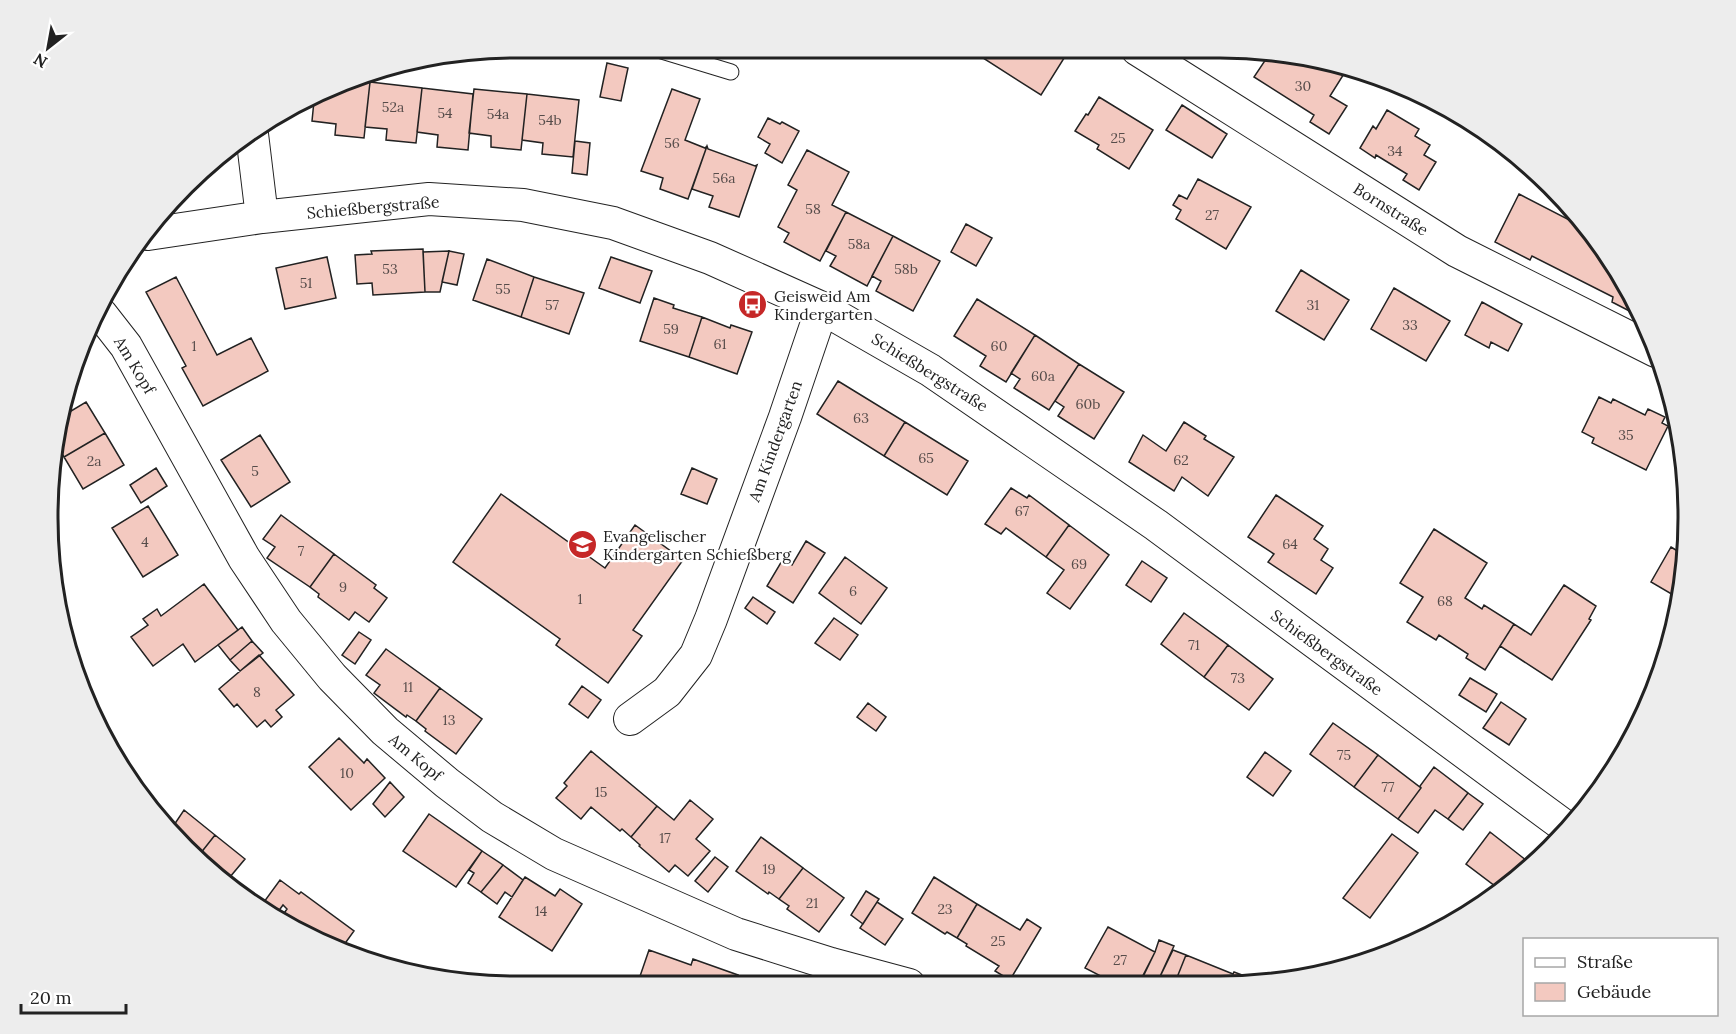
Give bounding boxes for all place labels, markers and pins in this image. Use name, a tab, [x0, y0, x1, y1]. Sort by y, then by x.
place label: Geisweid Am Kindergarten	[774, 286, 873, 324]
bus stop icon: Geisweid Am Kindergarten	[737, 289, 769, 321]
place label: Evangelischer Kindergarten Schießberg	[603, 526, 792, 564]
school or university icon: Evangelischer Kindergarten Schießberg	[566, 529, 598, 561]

